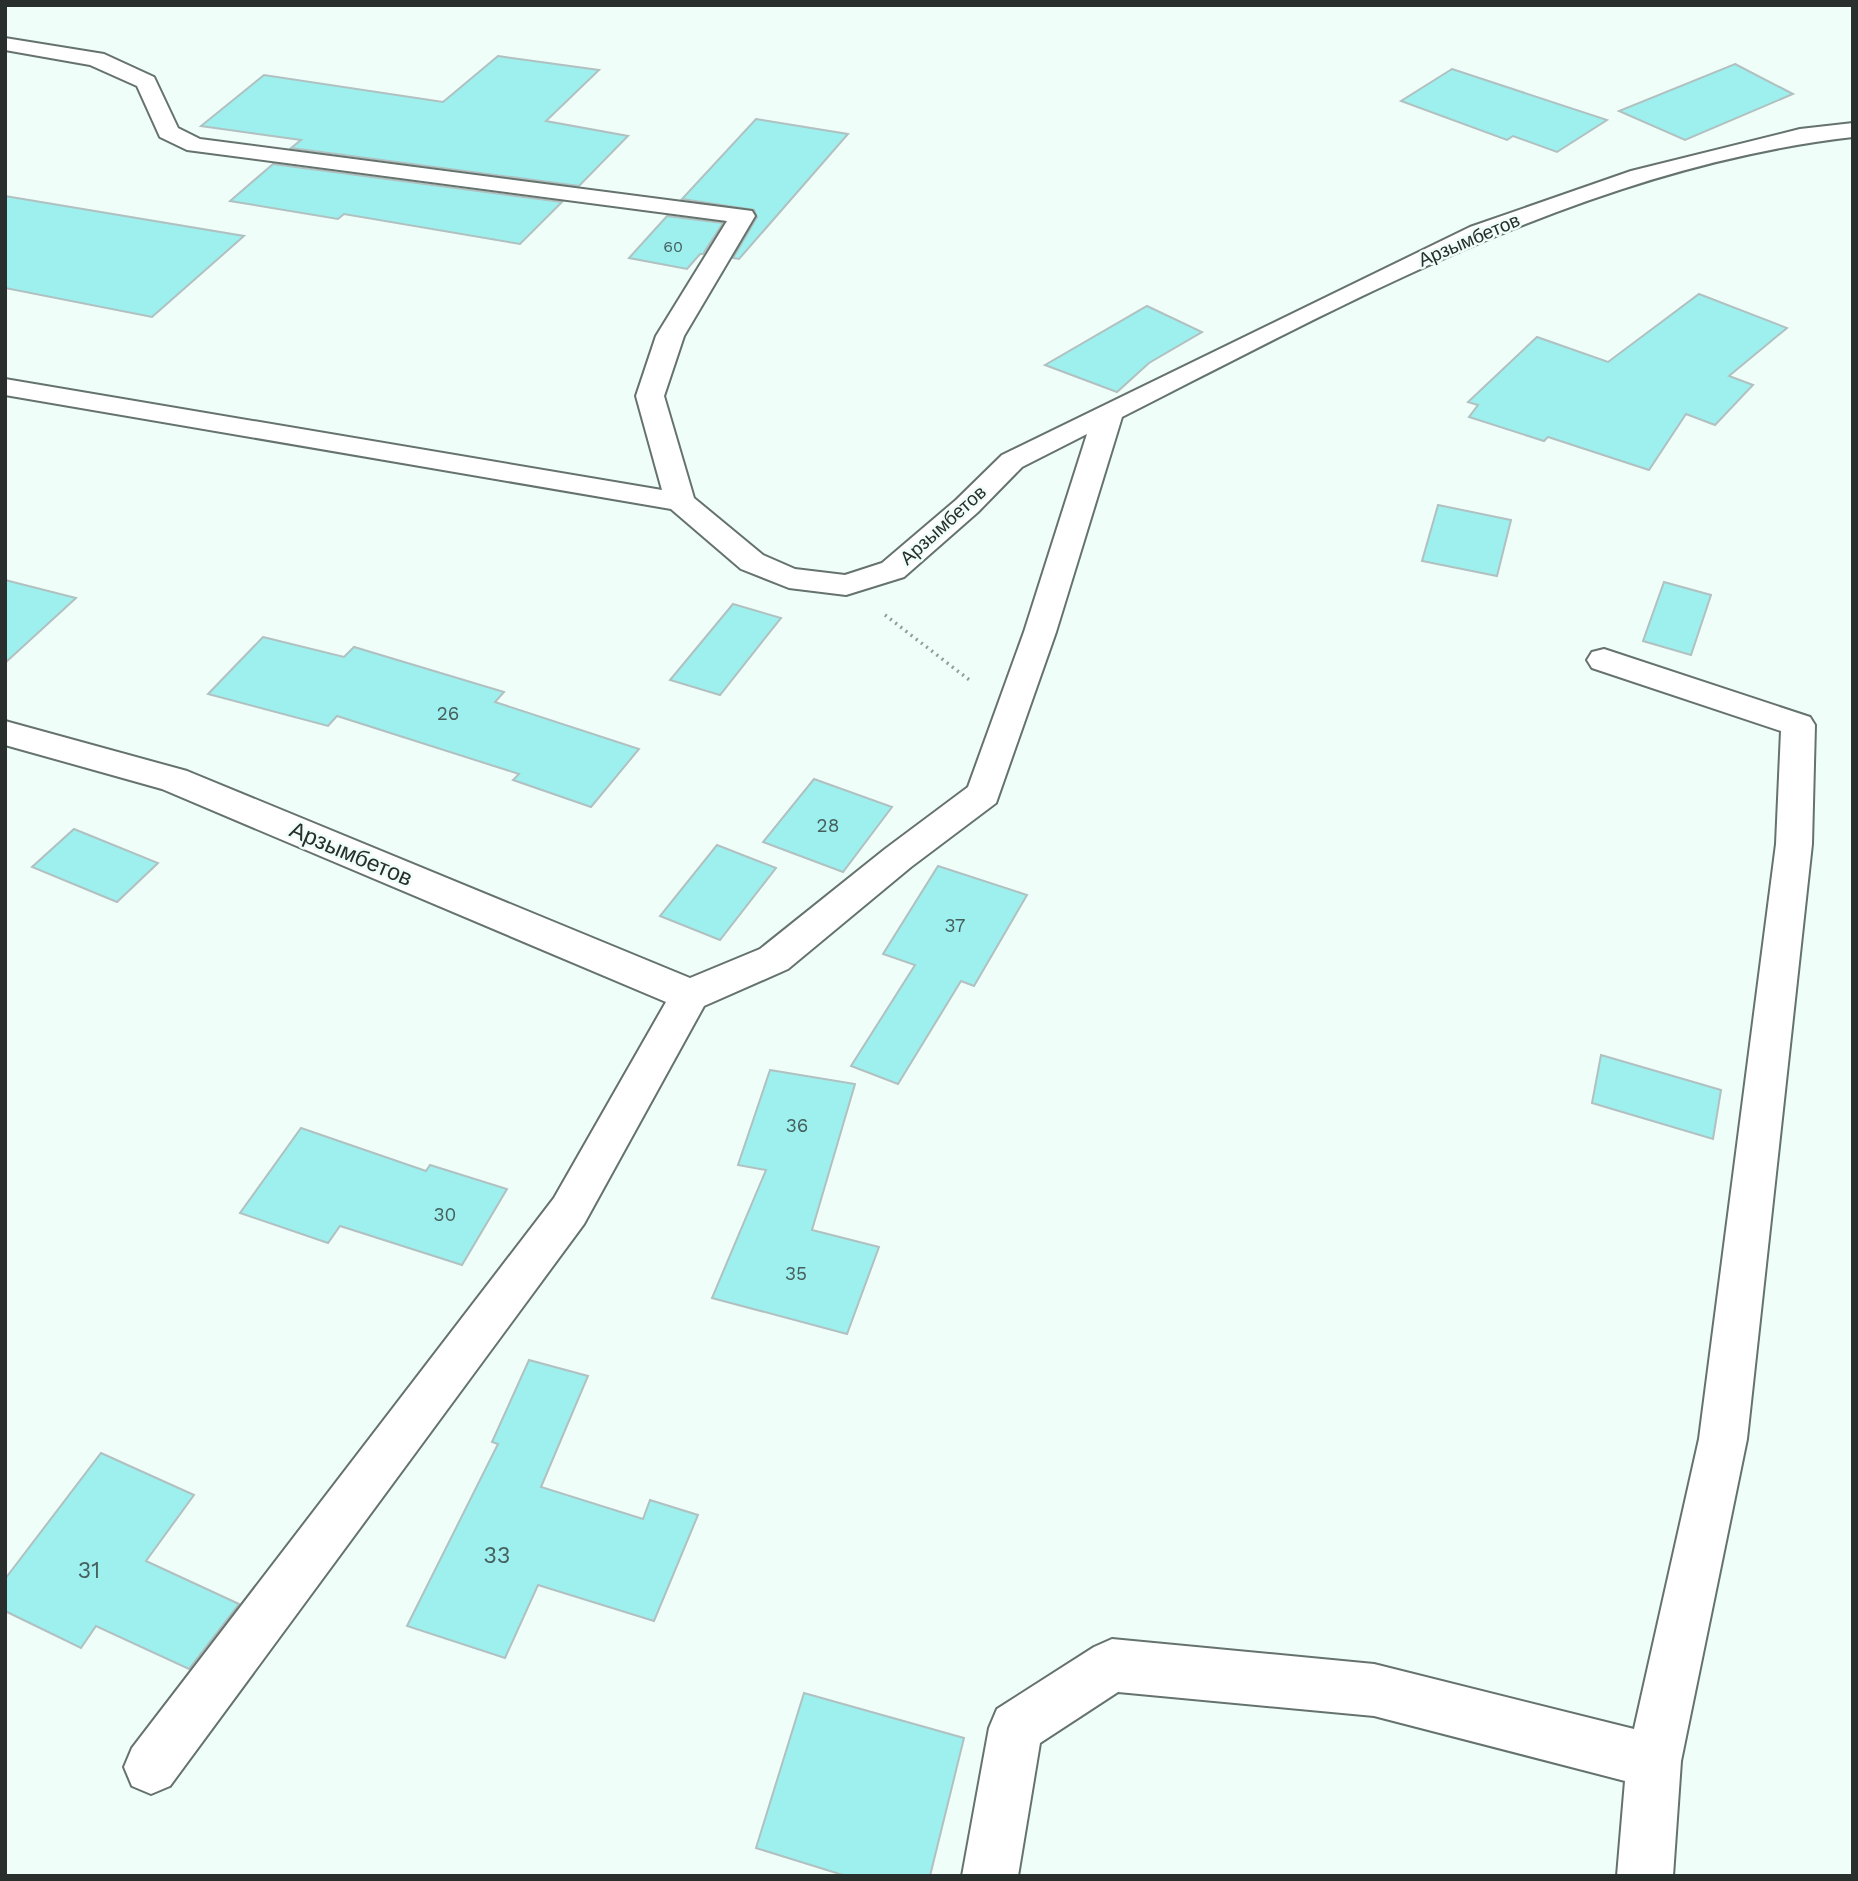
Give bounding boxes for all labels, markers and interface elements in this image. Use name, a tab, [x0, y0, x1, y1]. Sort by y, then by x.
street label: Арзымбетов	[1415, 208, 1523, 272]
house number: 60	[663, 237, 683, 256]
street label: Арзымбетов	[895, 480, 991, 570]
house number: 26	[437, 702, 459, 725]
house number: 28	[817, 814, 839, 837]
street label: Арзымбетов	[286, 816, 416, 892]
house number: 37	[945, 914, 965, 937]
house number: 36	[786, 1114, 808, 1137]
house number: 30	[434, 1203, 456, 1226]
house number: 35	[785, 1262, 807, 1285]
house number: 33	[484, 1542, 510, 1569]
house number: 31	[78, 1557, 100, 1584]

